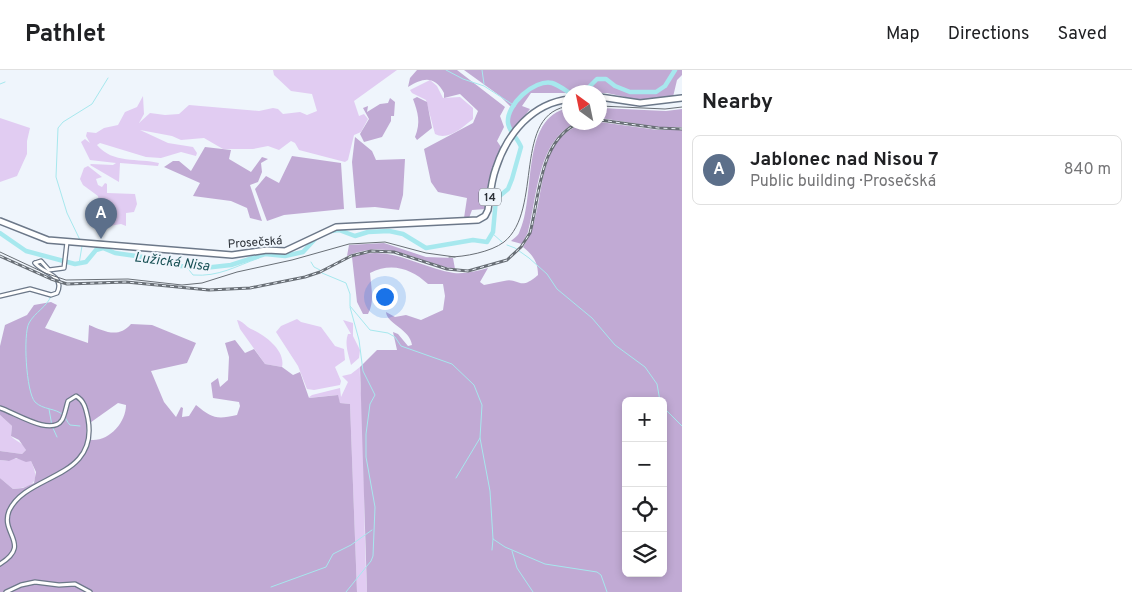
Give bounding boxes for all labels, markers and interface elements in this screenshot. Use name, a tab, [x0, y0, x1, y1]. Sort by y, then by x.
text: Pathlet	[25, 20, 106, 50]
text: Map	[886, 23, 920, 46]
text: Directions	[948, 23, 1030, 46]
text: Saved	[1058, 23, 1107, 46]
north arrow	[562, 85, 607, 130]
text: Nearby	[702, 89, 773, 116]
text: Jablonec nad Nisou 7	[750, 148, 938, 172]
text: A	[713, 160, 725, 180]
text: 840 m	[1064, 160, 1111, 180]
text: Public building · Prosečská	[750, 172, 936, 192]
road number: 14	[479, 188, 501, 206]
pin: A	[85, 198, 117, 239]
street label: Prosečská	[227, 233, 283, 253]
water label: Lužická Nisa	[133, 249, 211, 276]
your location	[372, 284, 398, 310]
map controls	[622, 397, 667, 577]
button: +	[622, 397, 667, 442]
button: −	[622, 442, 667, 487]
button: locate	[622, 487, 667, 532]
button: layers	[622, 532, 667, 577]

